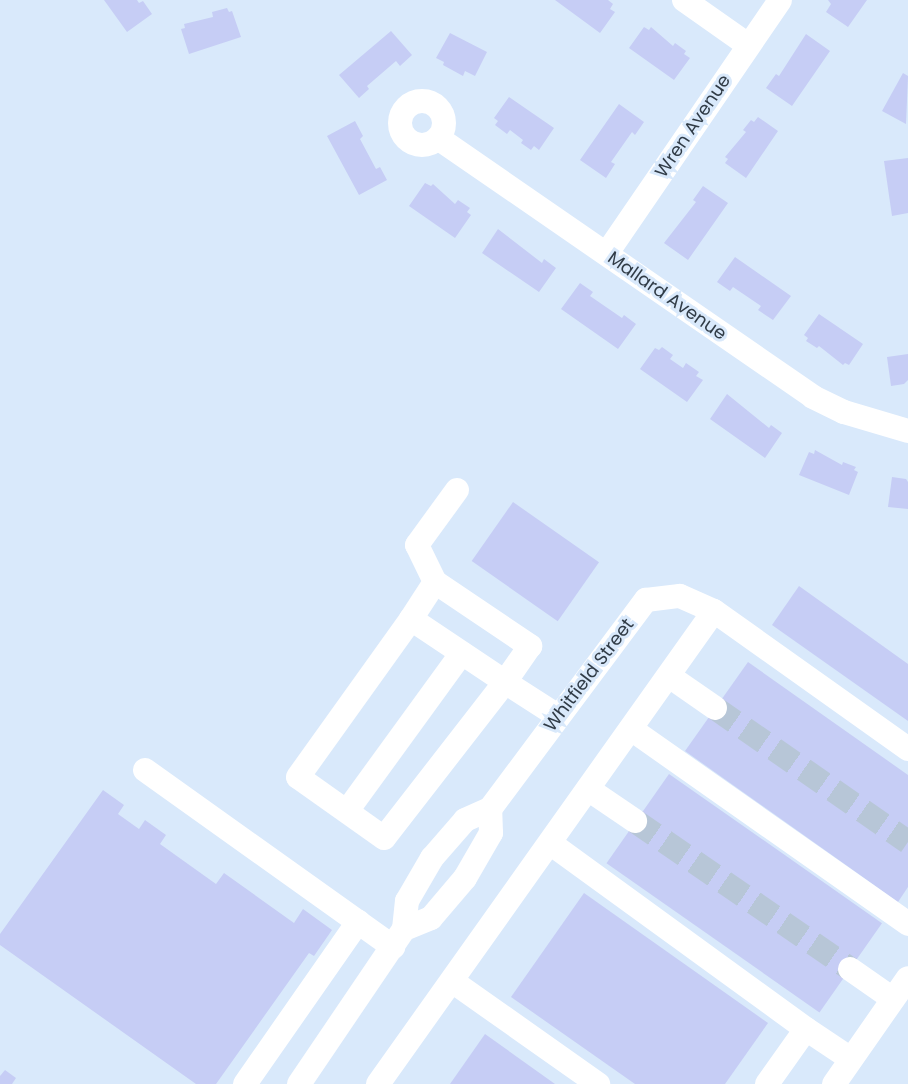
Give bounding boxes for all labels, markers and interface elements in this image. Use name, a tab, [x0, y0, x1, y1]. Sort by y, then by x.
street label: Wren Avenue	[651, 70, 735, 182]
street label: Mallard Avenue	[603, 247, 731, 345]
street label: Whitfield Street	[540, 614, 638, 736]

